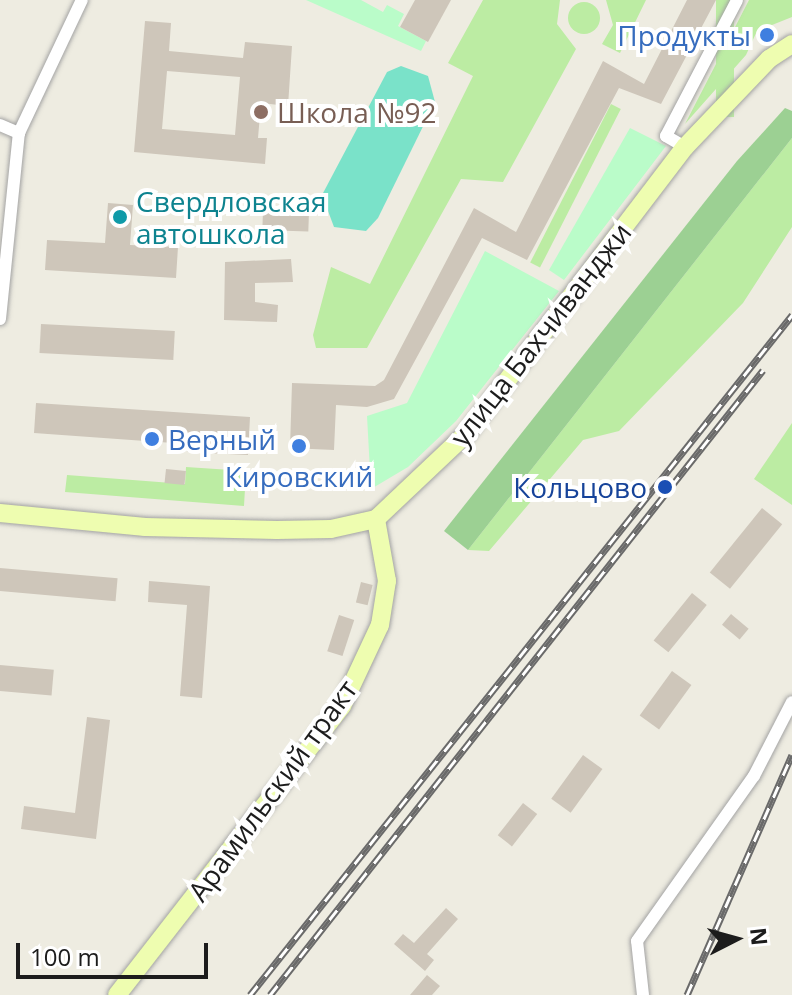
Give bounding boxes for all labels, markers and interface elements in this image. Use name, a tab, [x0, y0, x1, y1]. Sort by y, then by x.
place label: Продукты	[617, 18, 751, 52]
marker: Продукты	[758, 26, 776, 44]
place label: Школа №92	[277, 95, 437, 129]
marker: Школа №92	[252, 103, 270, 121]
place label: Свердловская автошкола	[136, 184, 327, 250]
marker: Свердловская автошкола	[111, 208, 129, 226]
street label: улица Бахчиванджи	[442, 216, 638, 452]
place label: Верный	[168, 422, 276, 456]
marker: Верный	[143, 430, 161, 448]
marker: Кировский	[290, 437, 308, 455]
place label: Кировский	[225, 459, 373, 493]
place label: Кольцово	[513, 470, 647, 504]
marker: Кольцово	[654, 476, 676, 498]
street label: Арамильский тракт	[180, 673, 364, 907]
north arrow	[696, 899, 776, 979]
text: N	[744, 926, 776, 947]
scale bar	[20, 927, 212, 977]
text: 100 m	[30, 940, 100, 973]

